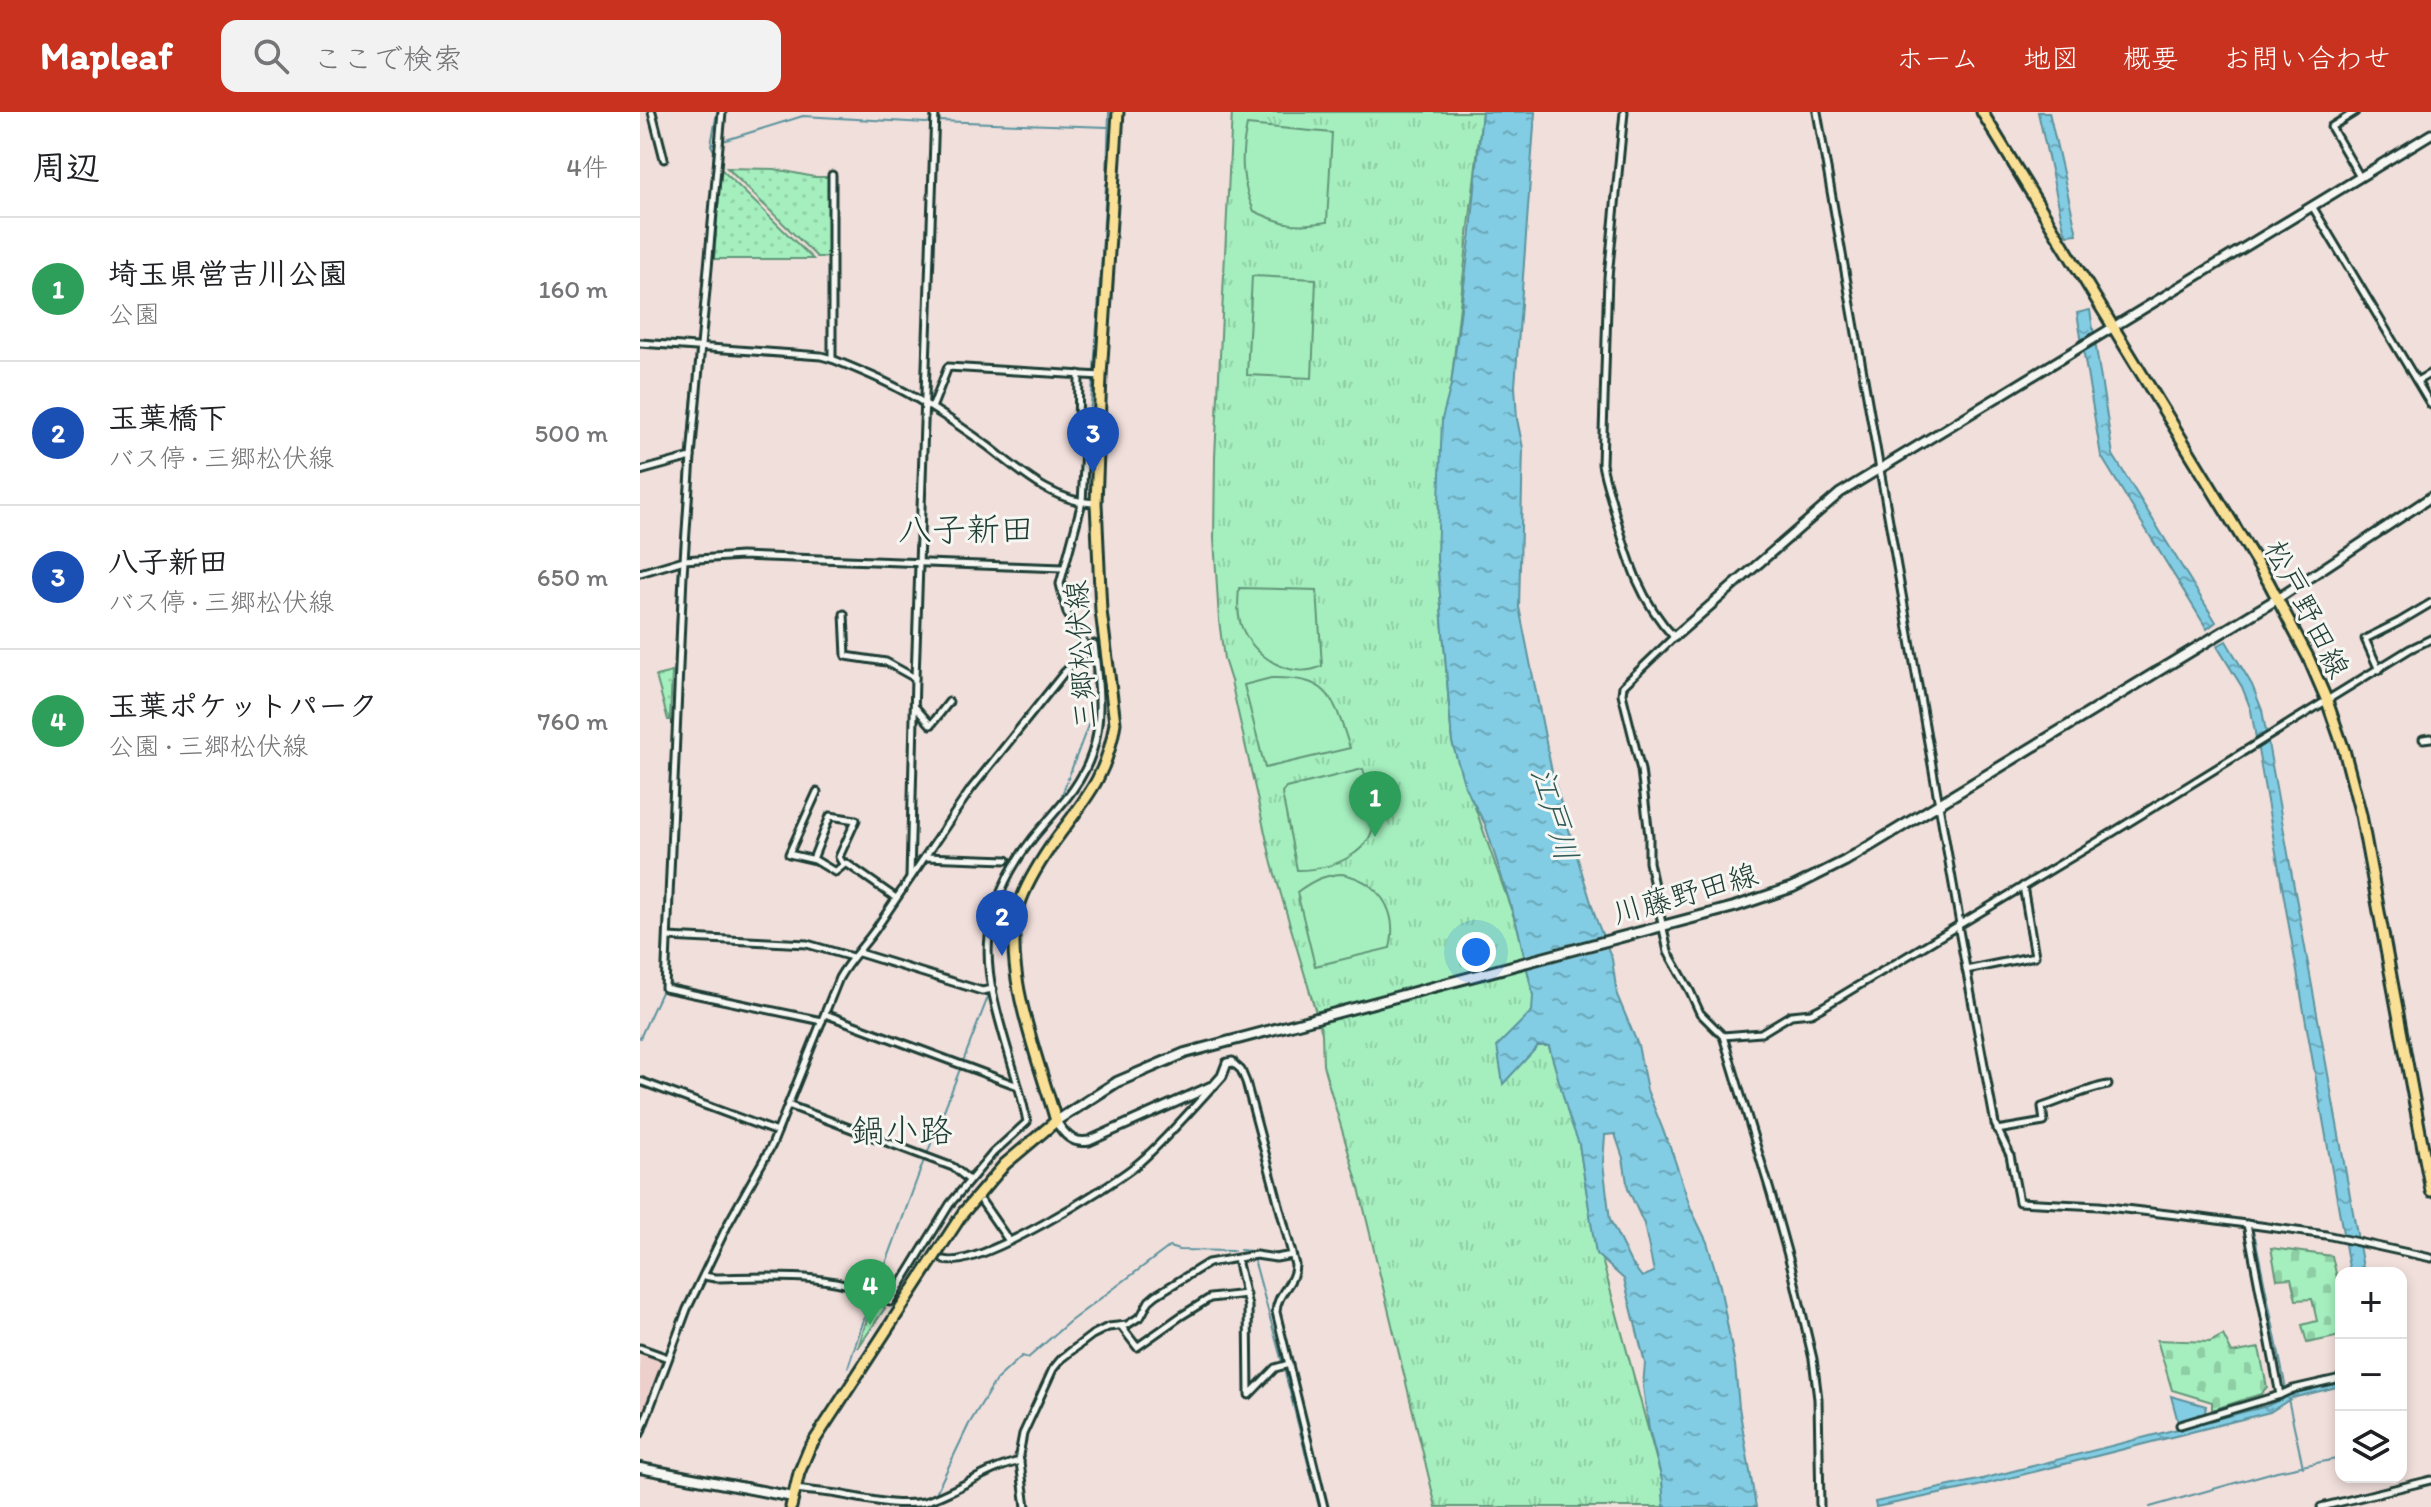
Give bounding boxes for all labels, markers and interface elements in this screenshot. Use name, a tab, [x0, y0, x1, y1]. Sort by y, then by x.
search box	[221, 20, 781, 92]
text: Mapleaf	[40, 33, 173, 79]
icon: search	[249, 34, 293, 78]
text: ここで検索	[313, 40, 463, 77]
text: ホーム	[1896, 41, 1979, 75]
text: 地図	[2023, 41, 2079, 75]
text: 概要	[2123, 41, 2179, 75]
text: お問い合わせ	[2223, 41, 2391, 75]
text: 周辺	[32, 147, 100, 188]
text: 4件	[566, 151, 608, 183]
text: 埼玉県営吉川公園	[108, 255, 348, 292]
text: 1	[52, 273, 64, 305]
text: 160 m	[538, 273, 608, 305]
text: 公園	[108, 298, 160, 330]
text: 玉葉橋下	[108, 399, 228, 436]
pin: 3	[1067, 407, 1119, 473]
text: 2	[51, 417, 65, 449]
text: 500 m	[535, 417, 608, 449]
text: バス停 · 三郷松伏線	[108, 442, 334, 474]
district label: 八子新田	[898, 509, 1034, 550]
street label: 松戸野田線	[2257, 534, 2358, 684]
text: 八子新田	[108, 543, 228, 580]
text: 3	[51, 561, 65, 593]
text: 650 m	[537, 561, 608, 593]
street label: 三郷松伏線	[1057, 579, 1104, 731]
text: バス停 · 三郷松伏線	[108, 586, 334, 618]
text: 玉葉ポケットパーク	[108, 687, 378, 724]
text: 4	[50, 705, 66, 737]
text: 760 m	[538, 705, 608, 737]
text: 公園 · 三郷松伏線	[108, 730, 308, 762]
water label: 江戸川	[1524, 763, 1586, 865]
pin: 1	[1349, 771, 1401, 837]
street label: 川藤野田線	[1608, 855, 1762, 932]
pin: 2	[976, 890, 1028, 956]
your location	[1456, 932, 1496, 972]
district label: 鍋小路	[851, 1110, 953, 1151]
pin: 4	[844, 1259, 896, 1325]
map controls	[2335, 1267, 2407, 1483]
button: +	[2335, 1267, 2407, 1339]
button: −	[2335, 1339, 2407, 1411]
button: layers	[2335, 1411, 2407, 1483]

